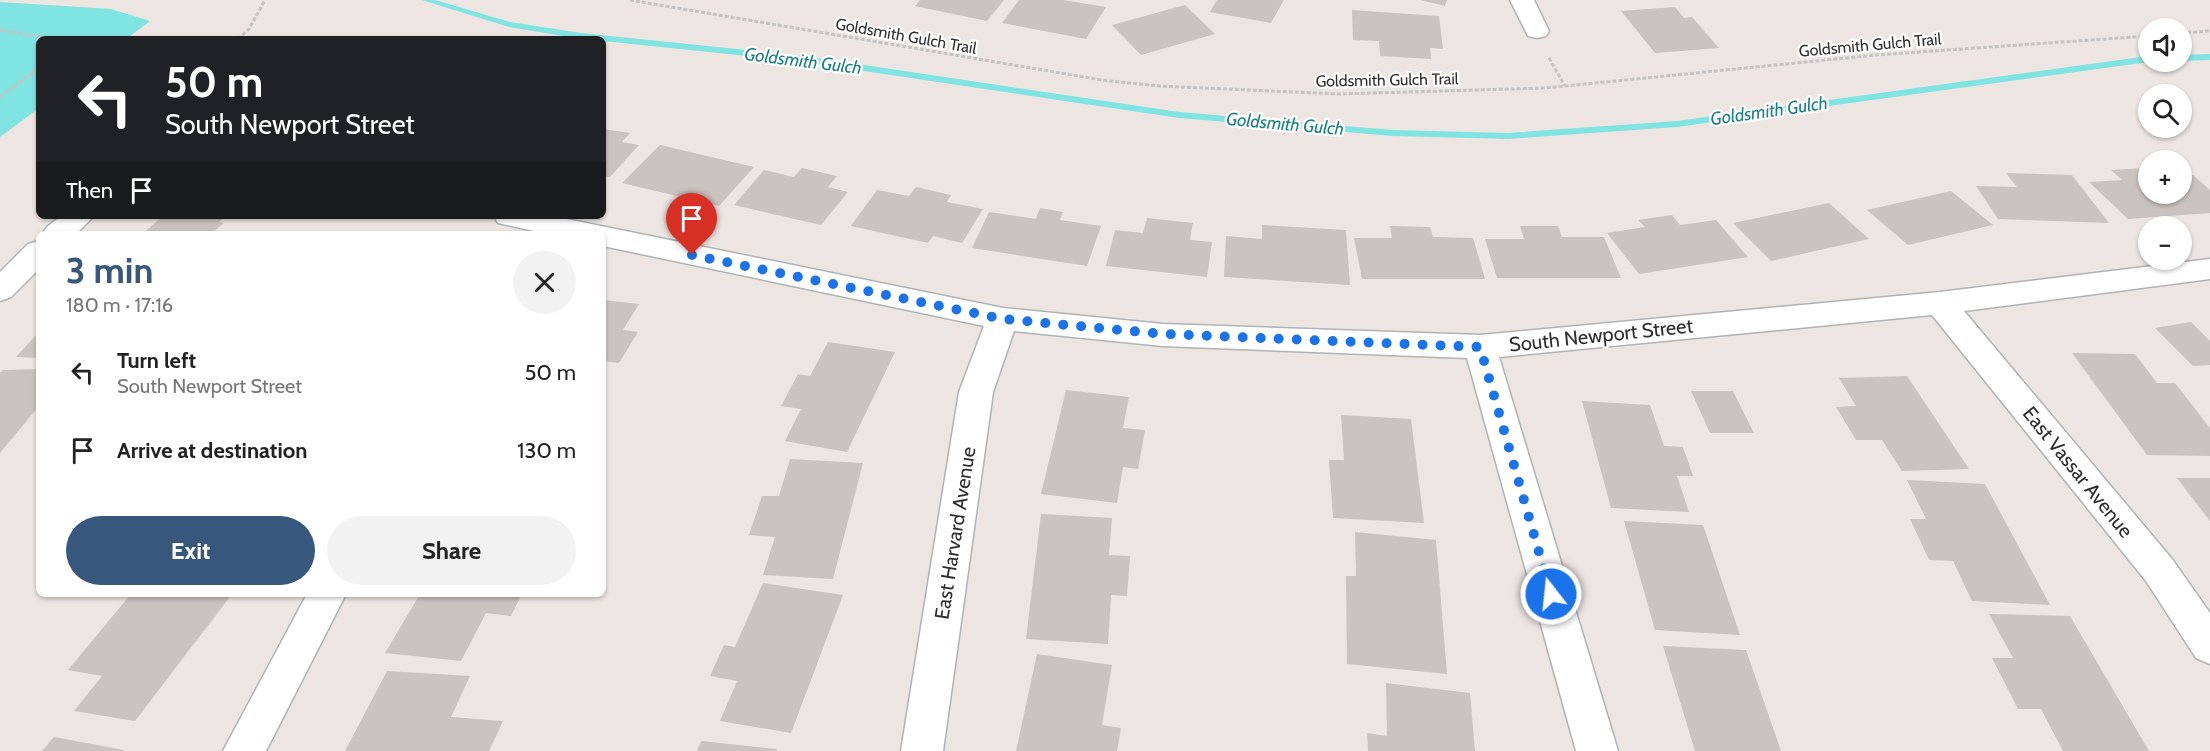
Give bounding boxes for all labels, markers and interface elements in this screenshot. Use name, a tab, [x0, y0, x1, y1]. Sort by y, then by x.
street label: Goldsmith Gulch Trail	[834, 14, 978, 58]
map controls	[2138, 18, 2192, 270]
button: sound	[2138, 18, 2192, 72]
street label: Goldsmith Gulch Trail	[1798, 29, 1942, 61]
water label: Goldsmith Gulch	[743, 43, 863, 79]
text: 50 m	[165, 56, 263, 108]
icon: left	[66, 60, 144, 138]
street label: Goldsmith Gulch Trail	[1315, 69, 1459, 91]
button: search	[2138, 84, 2192, 138]
water label: Goldsmith Gulch	[1709, 92, 1829, 130]
text: South Newport Street	[165, 108, 415, 141]
water label: Goldsmith Gulch	[1225, 108, 1345, 140]
button: +	[2138, 150, 2192, 204]
icon: arrive	[125, 174, 158, 207]
text: Then	[66, 177, 113, 204]
pin	[666, 193, 717, 255]
icon: arrive	[675, 202, 708, 235]
button: −	[2138, 216, 2192, 270]
text: 3 min	[66, 248, 153, 292]
button: close	[513, 251, 576, 314]
text: 180 m · 17:16	[66, 293, 173, 317]
street label: South Newport Street	[1508, 313, 1694, 357]
text: Turn left	[117, 347, 196, 374]
icon: left	[66, 356, 99, 389]
text: 50 m	[524, 359, 576, 386]
text: South Newport Street	[117, 374, 302, 398]
street label: East Vassar Avenue	[2018, 402, 2138, 542]
icon: arrive	[66, 434, 99, 467]
text: Arrive at destination	[117, 437, 307, 464]
text: 130 m	[517, 437, 576, 464]
street label: East Harvard Avenue	[930, 445, 980, 621]
button: Exit	[66, 516, 315, 585]
button: Share	[327, 516, 576, 585]
position arrow	[1519, 562, 1583, 626]

